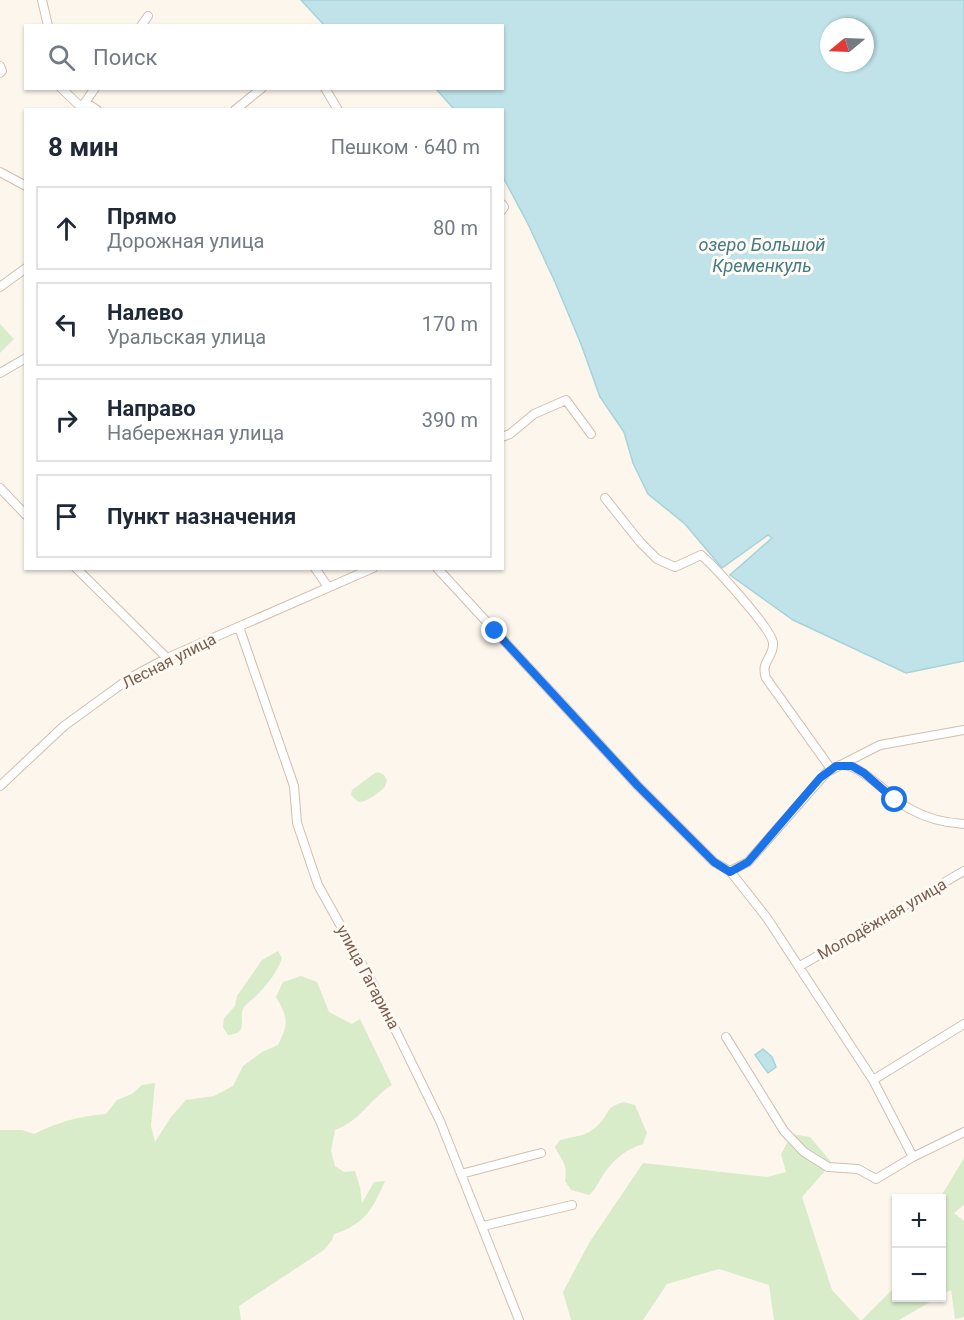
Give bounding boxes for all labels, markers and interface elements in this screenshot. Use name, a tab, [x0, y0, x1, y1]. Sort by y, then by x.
north arrow	[820, 18, 874, 72]
search box	[24, 24, 504, 90]
icon: search	[45, 41, 78, 74]
text: Поиск	[93, 45, 157, 70]
text: 8 мин	[48, 132, 119, 162]
text: Пешком · 640 m	[331, 135, 480, 159]
text: Прямо	[107, 204, 176, 229]
icon: ahead	[50, 212, 83, 245]
text: 80 m	[433, 216, 478, 240]
text: Дорожная улица	[107, 229, 264, 253]
water label: озеро Большой Кременкуль	[699, 234, 825, 276]
text: Налево	[107, 300, 184, 325]
icon: left	[50, 308, 83, 341]
text: 170 m	[422, 312, 478, 336]
text: Уральская улица	[107, 325, 266, 349]
text: Направо	[107, 396, 196, 421]
icon: right	[50, 404, 83, 437]
text: 390 m	[422, 408, 478, 432]
text: Набережная улица	[107, 421, 284, 445]
icon: arrive	[50, 500, 83, 533]
text: Пункт назначения	[107, 504, 296, 529]
route end	[481, 617, 507, 643]
street label: Лесная улица	[119, 629, 219, 693]
route start	[881, 786, 907, 812]
street label: Молодёжная улица	[814, 874, 950, 964]
street label: улица Гагарина	[333, 922, 403, 1032]
map controls	[892, 1194, 946, 1302]
button: +	[892, 1194, 946, 1248]
button: −	[892, 1248, 946, 1302]

